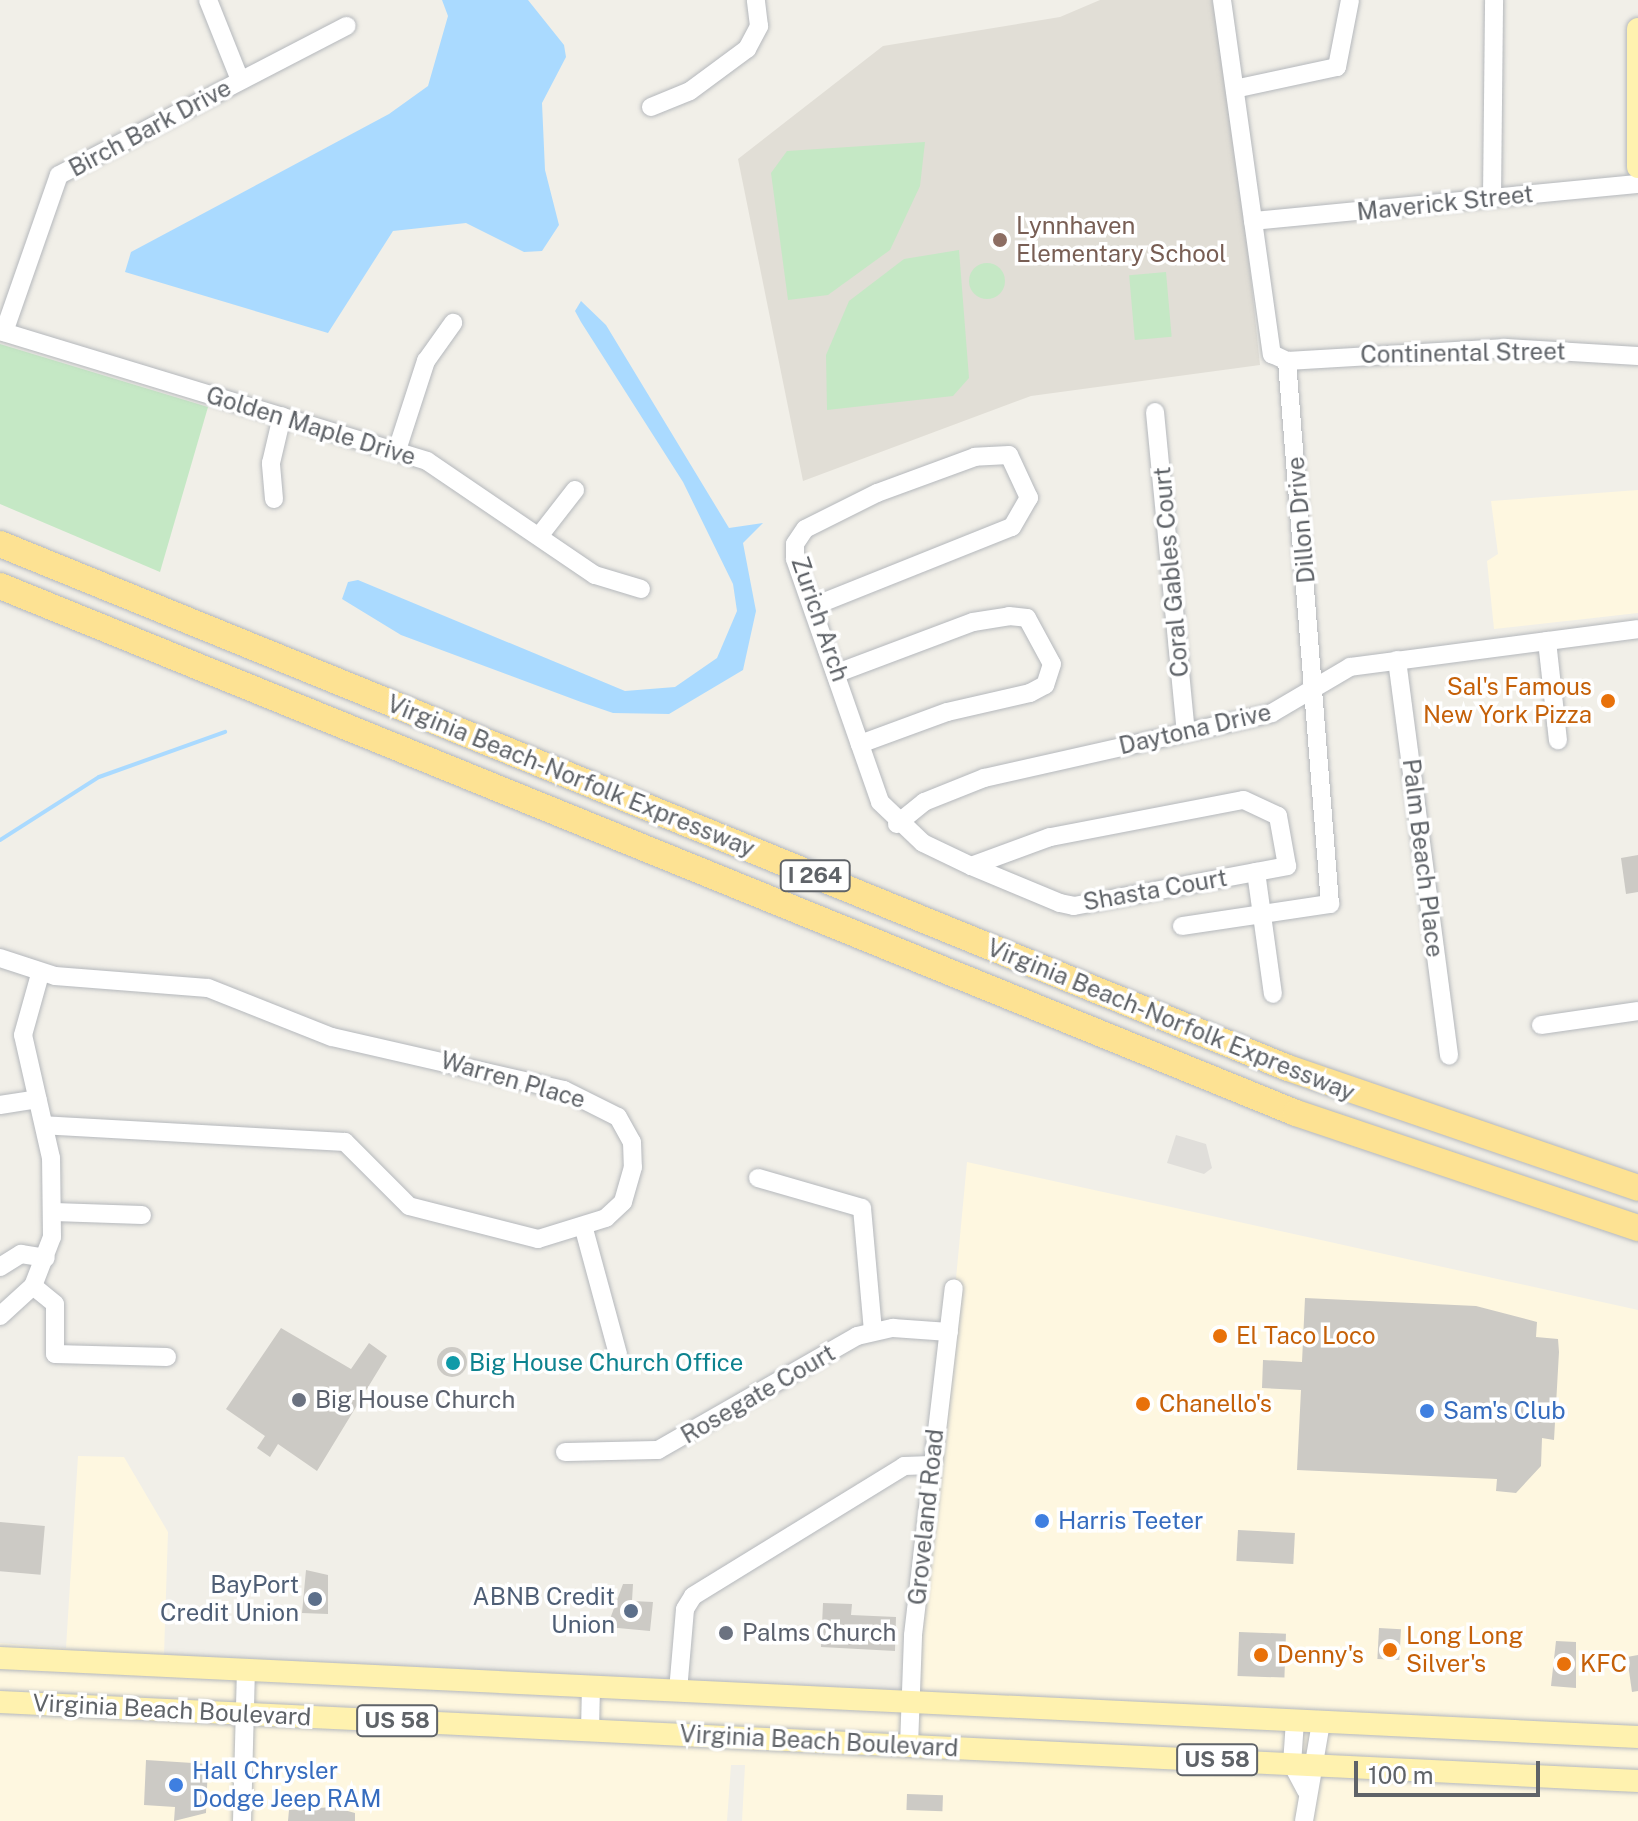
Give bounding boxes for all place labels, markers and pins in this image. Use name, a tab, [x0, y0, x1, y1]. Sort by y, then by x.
place label: Lynnhaven Elementary School	[1016, 212, 1227, 268]
marker: Lynnhaven Elementary School	[991, 231, 1009, 249]
place label: Sal's Famous New York Pizza	[1423, 673, 1592, 729]
marker: Sal's Famous New York Pizza	[1599, 692, 1617, 710]
place label: El Taco Loco	[1236, 1322, 1376, 1350]
marker: El Taco Loco	[1211, 1327, 1229, 1345]
place label: Big House Church Office	[469, 1349, 744, 1377]
marker: Big House Church Office	[444, 1354, 462, 1372]
place label: Big House Church	[315, 1386, 515, 1414]
place label: Chanello's	[1159, 1390, 1272, 1418]
marker: Big House Church	[290, 1391, 308, 1409]
marker: Chanello's	[1134, 1395, 1152, 1413]
place label: Sam's Club	[1443, 1397, 1566, 1425]
marker: Sam's Club	[1418, 1402, 1436, 1420]
place label: Harris Teeter	[1058, 1507, 1203, 1535]
marker: Harris Teeter	[1033, 1512, 1051, 1530]
place label: BayPort Credit Union	[160, 1571, 299, 1627]
place label: ABNB Credit Union	[473, 1583, 615, 1639]
marker: BayPort Credit Union	[306, 1590, 324, 1608]
marker: ABNB Credit Union	[622, 1602, 640, 1620]
place label: Palms Church	[742, 1619, 896, 1647]
place label: Long Long Silver's	[1406, 1622, 1523, 1678]
marker: Palms Church	[717, 1624, 735, 1642]
place label: Denny's	[1277, 1641, 1364, 1669]
marker: Long Long Silver's	[1381, 1641, 1399, 1659]
marker: Denny's	[1252, 1646, 1270, 1664]
place label: KFC	[1580, 1650, 1627, 1678]
marker: KFC	[1555, 1655, 1573, 1673]
place label: Hall Chrysler Dodge Jeep RAM	[192, 1757, 382, 1813]
marker: Hall Chrysler Dodge Jeep RAM	[167, 1776, 185, 1794]

